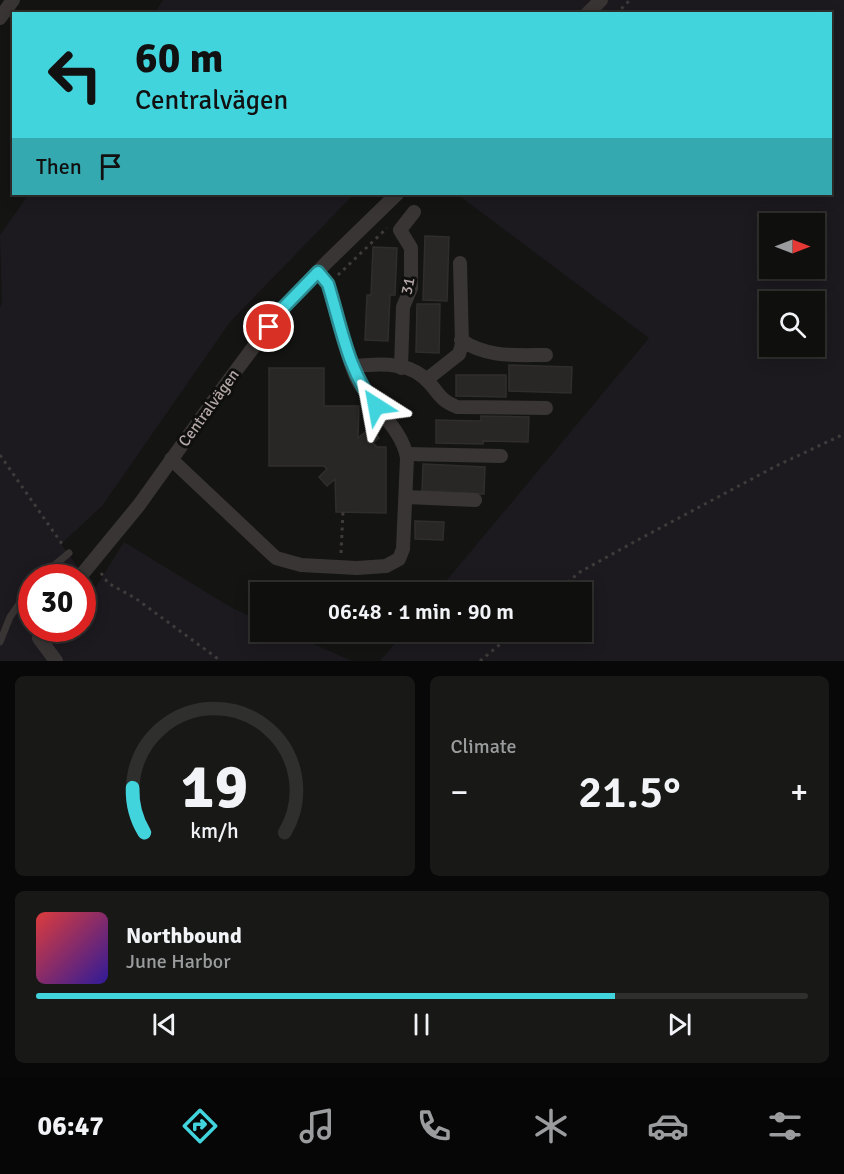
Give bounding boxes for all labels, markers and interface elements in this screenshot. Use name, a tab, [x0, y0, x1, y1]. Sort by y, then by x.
text: 60 m	[135, 33, 224, 84]
icon: left	[36, 36, 114, 114]
text: Centralvägen	[135, 84, 288, 117]
icon: arrive	[94, 150, 127, 183]
text: Then	[36, 153, 82, 180]
north arrow	[759, 213, 825, 279]
map controls	[759, 213, 825, 357]
street label: 31	[397, 276, 419, 296]
button: search	[759, 291, 825, 357]
pin	[243, 301, 294, 352]
icon: arrive	[252, 310, 285, 343]
street label: Centralvägen	[174, 365, 244, 451]
position arrow	[344, 374, 408, 438]
speed limit sign: 30	[18, 564, 96, 642]
text: 06:48 · 1 min · 90 m	[328, 598, 514, 625]
text: Climate	[451, 734, 516, 759]
text: 19	[181, 748, 248, 825]
text: 21.5°	[578, 765, 681, 820]
text: −	[451, 772, 468, 813]
text: +	[790, 772, 808, 813]
text: km/h	[190, 818, 239, 844]
text: Northbound	[126, 922, 242, 949]
text: June Harbor	[126, 949, 231, 974]
icon: previous	[148, 1008, 181, 1041]
icon: pause	[405, 1008, 438, 1041]
icon: next	[663, 1008, 696, 1041]
icon: directions	[179, 1105, 221, 1147]
icon: music	[296, 1105, 338, 1147]
icon: phone	[413, 1105, 455, 1147]
icon: climate	[530, 1105, 572, 1147]
icon: car	[647, 1105, 689, 1147]
icon: filters	[764, 1105, 806, 1147]
text: 06:47	[38, 1110, 104, 1143]

